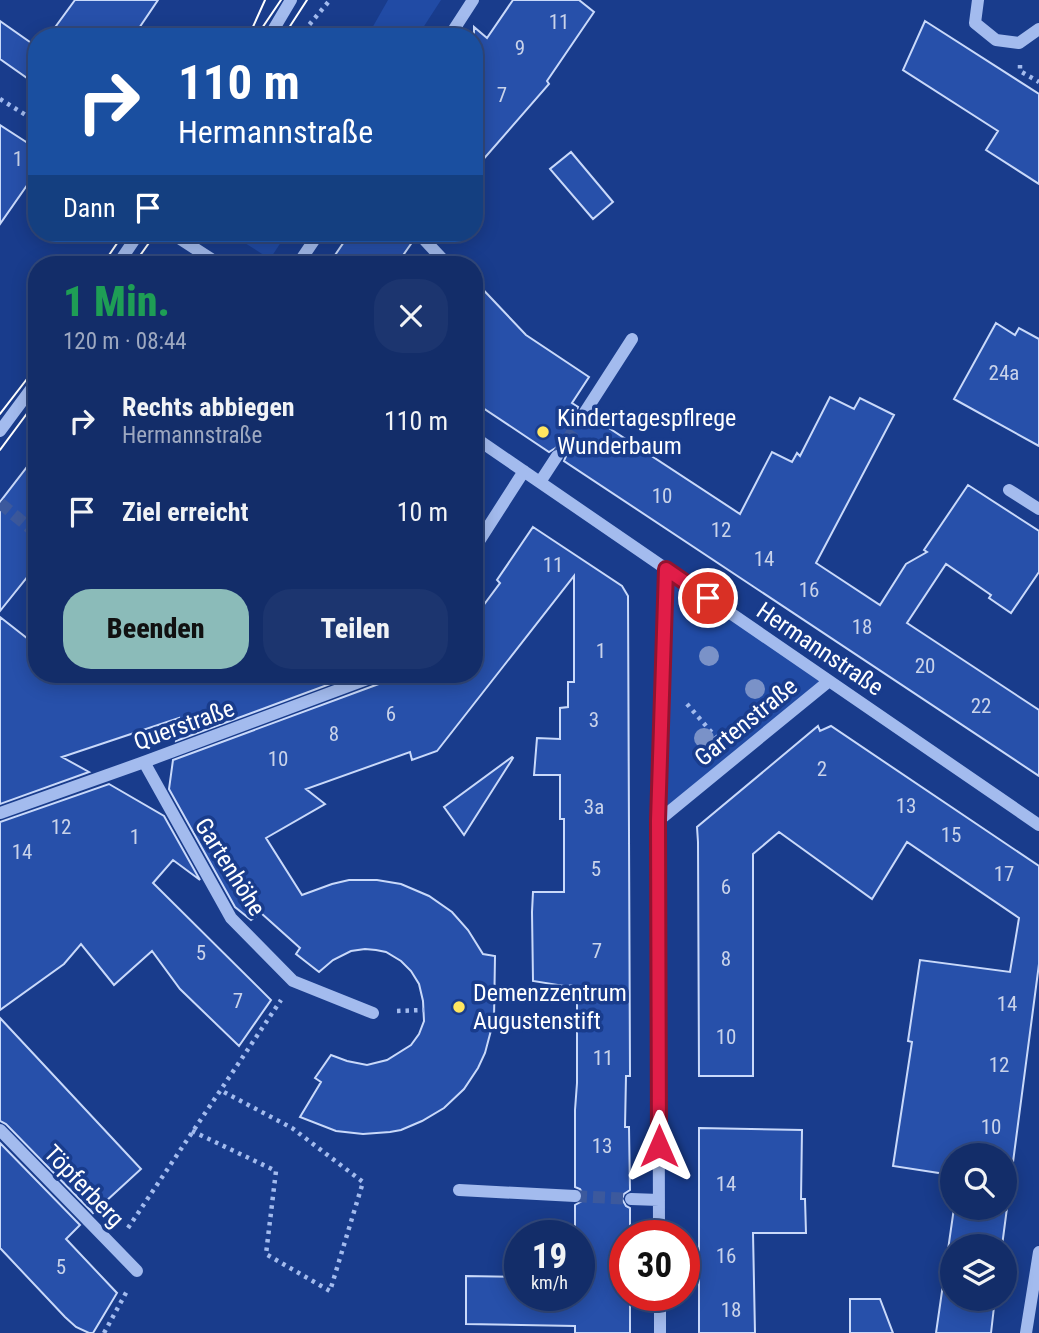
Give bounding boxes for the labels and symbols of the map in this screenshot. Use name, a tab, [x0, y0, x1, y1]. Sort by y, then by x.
house number: 11	[549, 10, 569, 34]
house number: 9	[515, 36, 525, 60]
house number: 7	[497, 83, 507, 107]
house number: 1	[13, 147, 23, 171]
house number: 24a	[989, 361, 1019, 385]
place label: Kindertagespflrege Wunderbaum	[557, 404, 736, 460]
marker: Kindertagespflrege Wunderbaum	[535, 424, 551, 440]
house number: 10	[652, 484, 672, 508]
house number: 12	[711, 518, 731, 542]
house number: 14	[754, 547, 774, 571]
house number: 11	[543, 553, 563, 577]
pin	[678, 568, 738, 628]
house number: 16	[799, 578, 819, 602]
street label: Hermannstraße	[751, 596, 889, 702]
house number: 18	[852, 615, 872, 639]
house number: 1	[596, 639, 606, 663]
house number: 20	[915, 654, 935, 678]
street label: Gartenstraße	[689, 672, 803, 772]
street label: Querstraße	[130, 694, 238, 756]
house number: 22	[971, 694, 991, 718]
house number: 6	[386, 702, 396, 726]
house number: 3	[589, 708, 599, 732]
house number: 8	[329, 722, 339, 746]
house number: 10	[268, 747, 288, 771]
house number: 2	[817, 757, 827, 781]
house number: 13	[896, 794, 916, 818]
house number: 3a	[584, 795, 604, 819]
street label: Gartenhöhe	[189, 813, 271, 921]
house number: 12	[51, 815, 71, 839]
house number: 15	[941, 823, 961, 847]
house number: 1	[130, 825, 140, 849]
house number: 14	[12, 840, 32, 864]
house number: 5	[591, 857, 601, 881]
house number: 17	[994, 862, 1014, 886]
house number: 6	[721, 875, 731, 899]
house number: 7	[592, 939, 602, 963]
house number: 5	[196, 941, 206, 965]
house number: 8	[721, 947, 731, 971]
place label: Demenzzentrum Augustenstift	[473, 979, 627, 1035]
house number: 7	[233, 989, 243, 1013]
house number: 14	[997, 992, 1017, 1016]
marker: Demenzzentrum Augustenstift	[451, 999, 467, 1015]
house number: 10	[716, 1025, 736, 1049]
house number: 11	[593, 1046, 613, 1070]
house number: 12	[989, 1053, 1009, 1077]
position arrow	[622, 1109, 696, 1183]
house number: 10	[981, 1115, 1001, 1139]
house number: 13	[592, 1134, 612, 1158]
street label: Töpferberg	[38, 1139, 130, 1233]
house number: 14	[716, 1172, 736, 1196]
speed limit sign: 30	[609, 1220, 700, 1311]
house number: 16	[716, 1244, 736, 1268]
house number: 5	[56, 1255, 66, 1279]
house number: 18	[721, 1298, 741, 1322]

